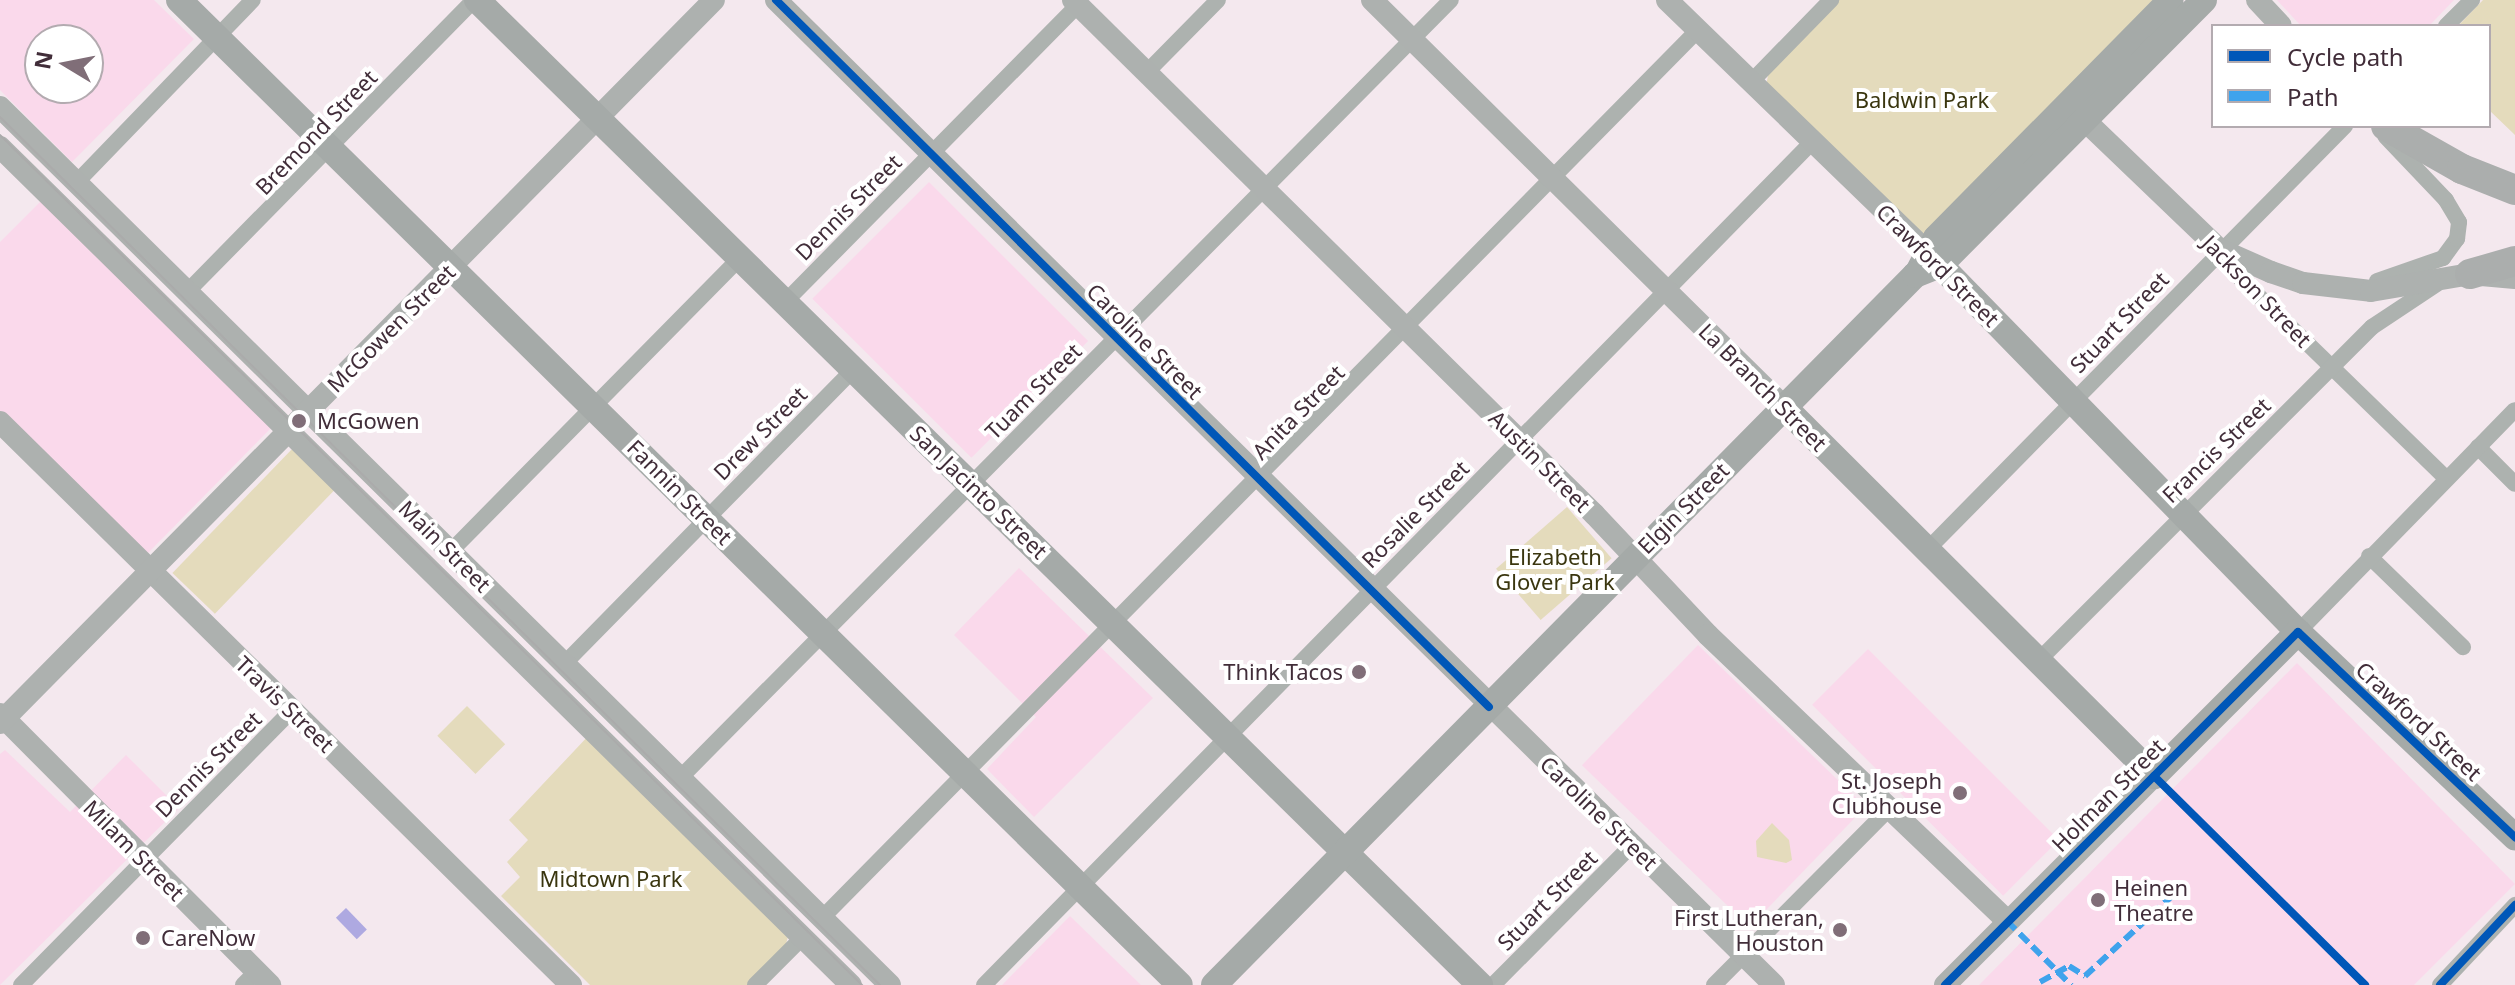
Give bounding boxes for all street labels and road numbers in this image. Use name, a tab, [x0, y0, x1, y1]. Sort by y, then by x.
street label: Bremond Street	[250, 64, 382, 200]
street label: Dennis Street	[790, 149, 906, 265]
street label: Crawford Street	[1871, 198, 2005, 332]
street label: Jackson Street	[2197, 230, 2317, 352]
street label: McGowen Street	[322, 259, 460, 397]
street label: Stuart Street	[2064, 266, 2174, 378]
street label: Caroline Street	[1082, 278, 1208, 404]
street label: La Branch Street	[1694, 318, 1832, 456]
street label: Tuam Street	[980, 338, 1086, 444]
street label: Anita Street	[1247, 359, 1349, 465]
street label: Drew Street	[708, 381, 812, 485]
street label: Francis Street	[2157, 392, 2275, 508]
street label: Austin Street	[1484, 405, 1596, 517]
street label: San Jacinto Street	[905, 420, 1053, 564]
street label: Fannin Street	[622, 434, 738, 550]
street label: Rosalie Street	[1356, 455, 1474, 573]
street label: Elgin Street	[1632, 457, 1734, 559]
street label: Main Street	[394, 495, 496, 597]
street label: Travis Street	[230, 651, 340, 757]
street label: Crawford Street	[2351, 656, 2487, 786]
street label: Dennis Street	[150, 706, 266, 822]
street label: Holman Street	[2046, 733, 2170, 857]
street label: Caroline Street	[1535, 750, 1663, 876]
street label: Milam Street	[78, 794, 190, 906]
street label: Stuart Street	[1492, 845, 1602, 955]

